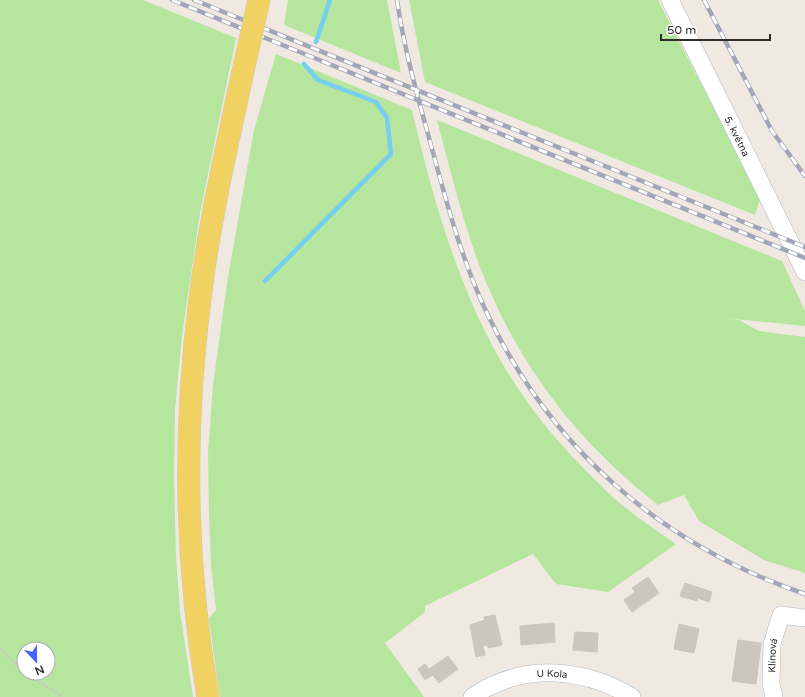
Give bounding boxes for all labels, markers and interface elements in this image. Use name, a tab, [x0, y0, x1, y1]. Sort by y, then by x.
scale bar	[661, 16, 770, 42]
text: 50 m	[667, 23, 696, 37]
street label: 5. května	[722, 115, 752, 159]
street label: Klínová	[766, 637, 780, 673]
north arrow	[16, 641, 56, 681]
text: N	[33, 662, 46, 677]
street label: U Kola	[536, 668, 568, 681]

